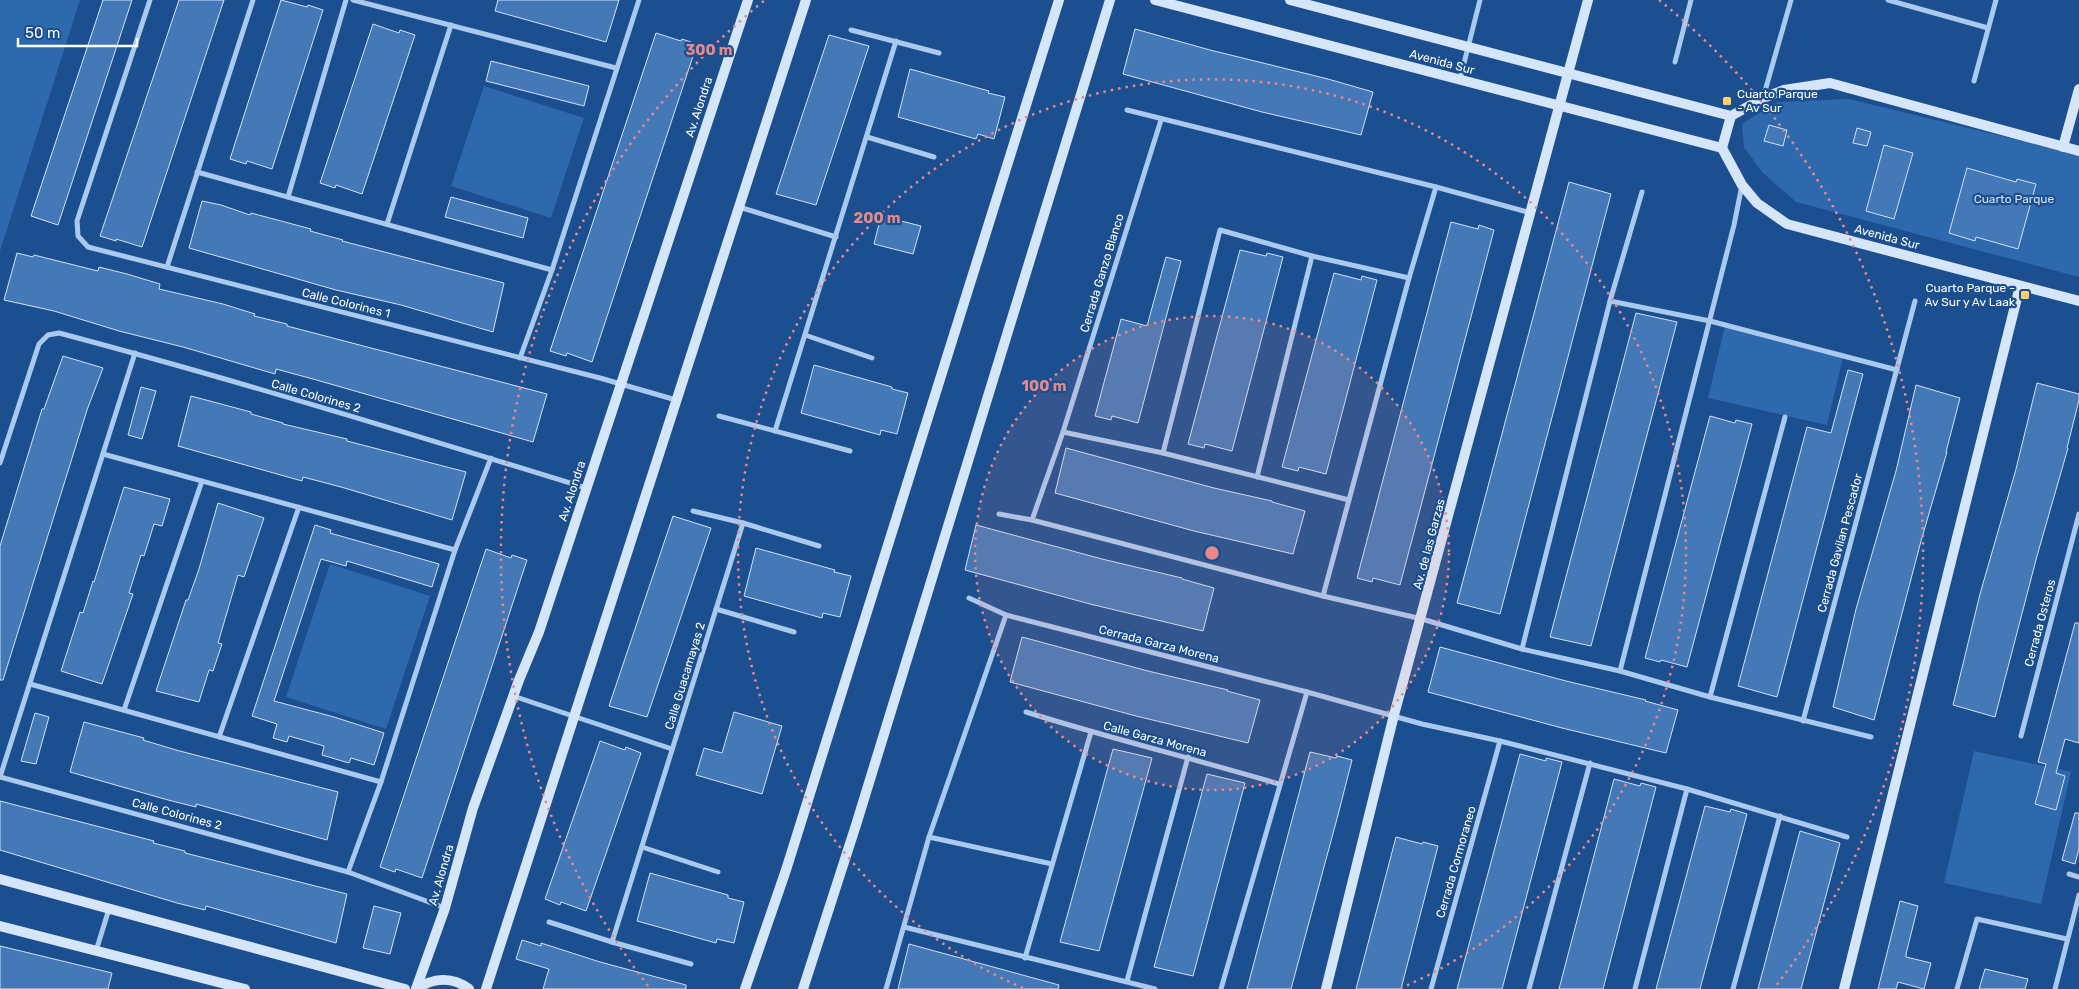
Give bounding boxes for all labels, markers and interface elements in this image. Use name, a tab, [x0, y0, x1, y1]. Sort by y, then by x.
scale bar	[18, 15, 136, 47]
text: 50 m	[25, 24, 60, 42]
text: 300 m	[685, 41, 733, 59]
street label: Avenida Sur	[1408, 47, 1477, 78]
street label: Av. Alondra	[683, 75, 715, 139]
place label: Cuarto Parque - Av Sur	[1737, 87, 1818, 115]
marker: Cuarto Parque - Av Sur	[1721, 95, 1733, 107]
park label: Cuarto Parque	[1974, 192, 2055, 206]
text: 200 m	[853, 209, 901, 227]
street label: Cerrada Ganzo Blanco	[1077, 212, 1127, 334]
street label: Avenida Sur	[1853, 222, 1922, 253]
place label: Cuarto Parque - Av Sur y Av Laak	[1924, 281, 2016, 309]
street label: Calle Colorines 1	[300, 285, 392, 321]
marker: Cuarto Parque - Av Sur y Av Laak	[2019, 289, 2031, 301]
street label: Calle Colorines 2	[270, 377, 362, 415]
text: 100 m	[1022, 377, 1066, 395]
street label: Av. Alondra	[556, 459, 588, 523]
street label: Cerrada Gavilan Pescador	[1815, 472, 1865, 614]
street label: Av. de las Garzas	[1410, 497, 1448, 591]
centre of rings	[1203, 544, 1221, 562]
street label: Cerrada Osteros	[2022, 578, 2058, 668]
street label: Calle Guacamayas 2	[662, 621, 708, 731]
street label: Cerrada Garza Morena	[1097, 622, 1221, 666]
street label: Calle Garza Morena	[1102, 718, 1208, 760]
street label: Calle Colorines 2	[131, 795, 223, 833]
street label: Cerrada Cormoraneo	[1433, 804, 1479, 920]
street label: Av. Alondra	[426, 843, 456, 907]

